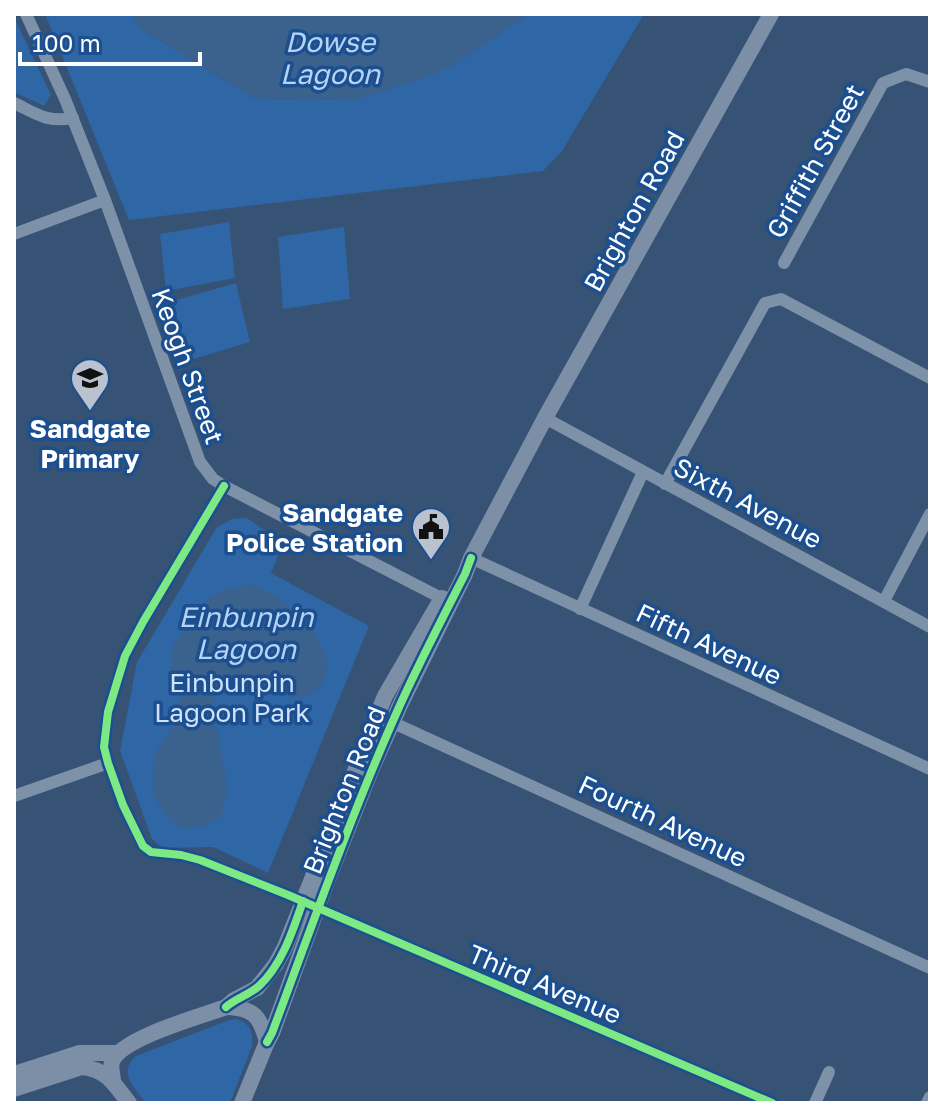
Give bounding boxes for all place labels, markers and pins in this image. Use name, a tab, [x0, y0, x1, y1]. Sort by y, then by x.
school or university icon: Sandgate Primary	[69, 357, 111, 412]
place label: Sandgate Primary	[29, 413, 151, 474]
place label: Sandgate Police Station	[226, 497, 403, 558]
public building icon: Sandgate Police Station	[410, 506, 452, 561]

